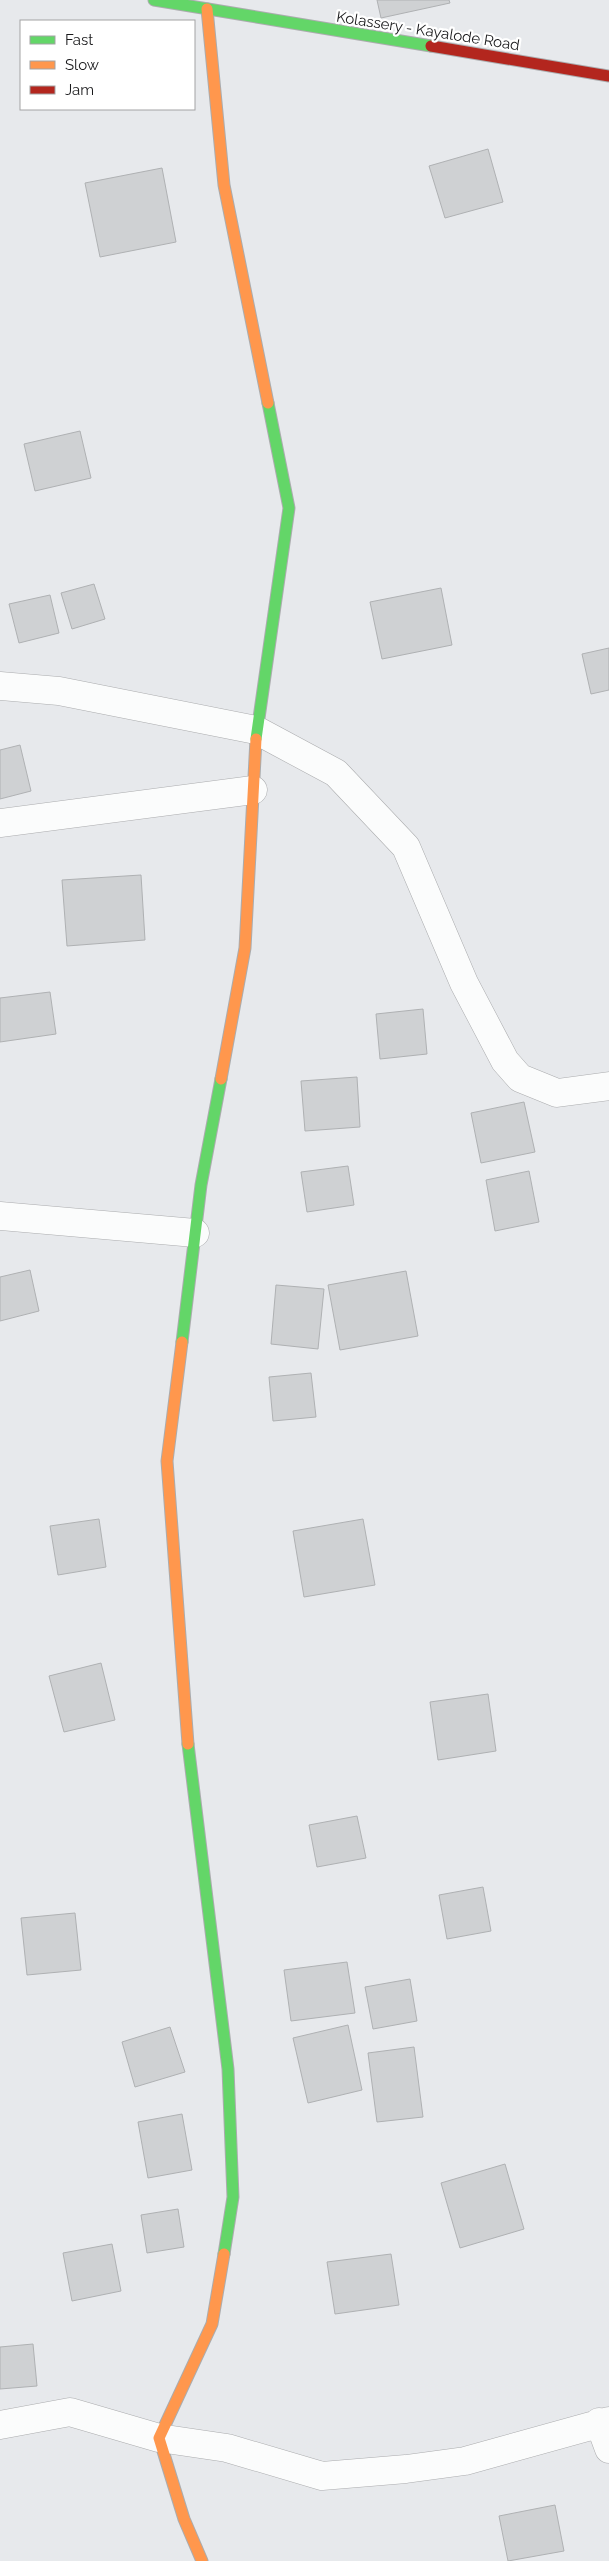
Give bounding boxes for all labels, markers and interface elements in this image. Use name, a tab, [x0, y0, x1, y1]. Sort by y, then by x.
street label: Kolassery - Kayalode Road	[335, 8, 521, 54]
legend	[20, 20, 195, 110]
text: Fast	[65, 31, 93, 49]
text: Slow	[65, 56, 99, 74]
text: Jam	[65, 81, 94, 99]

